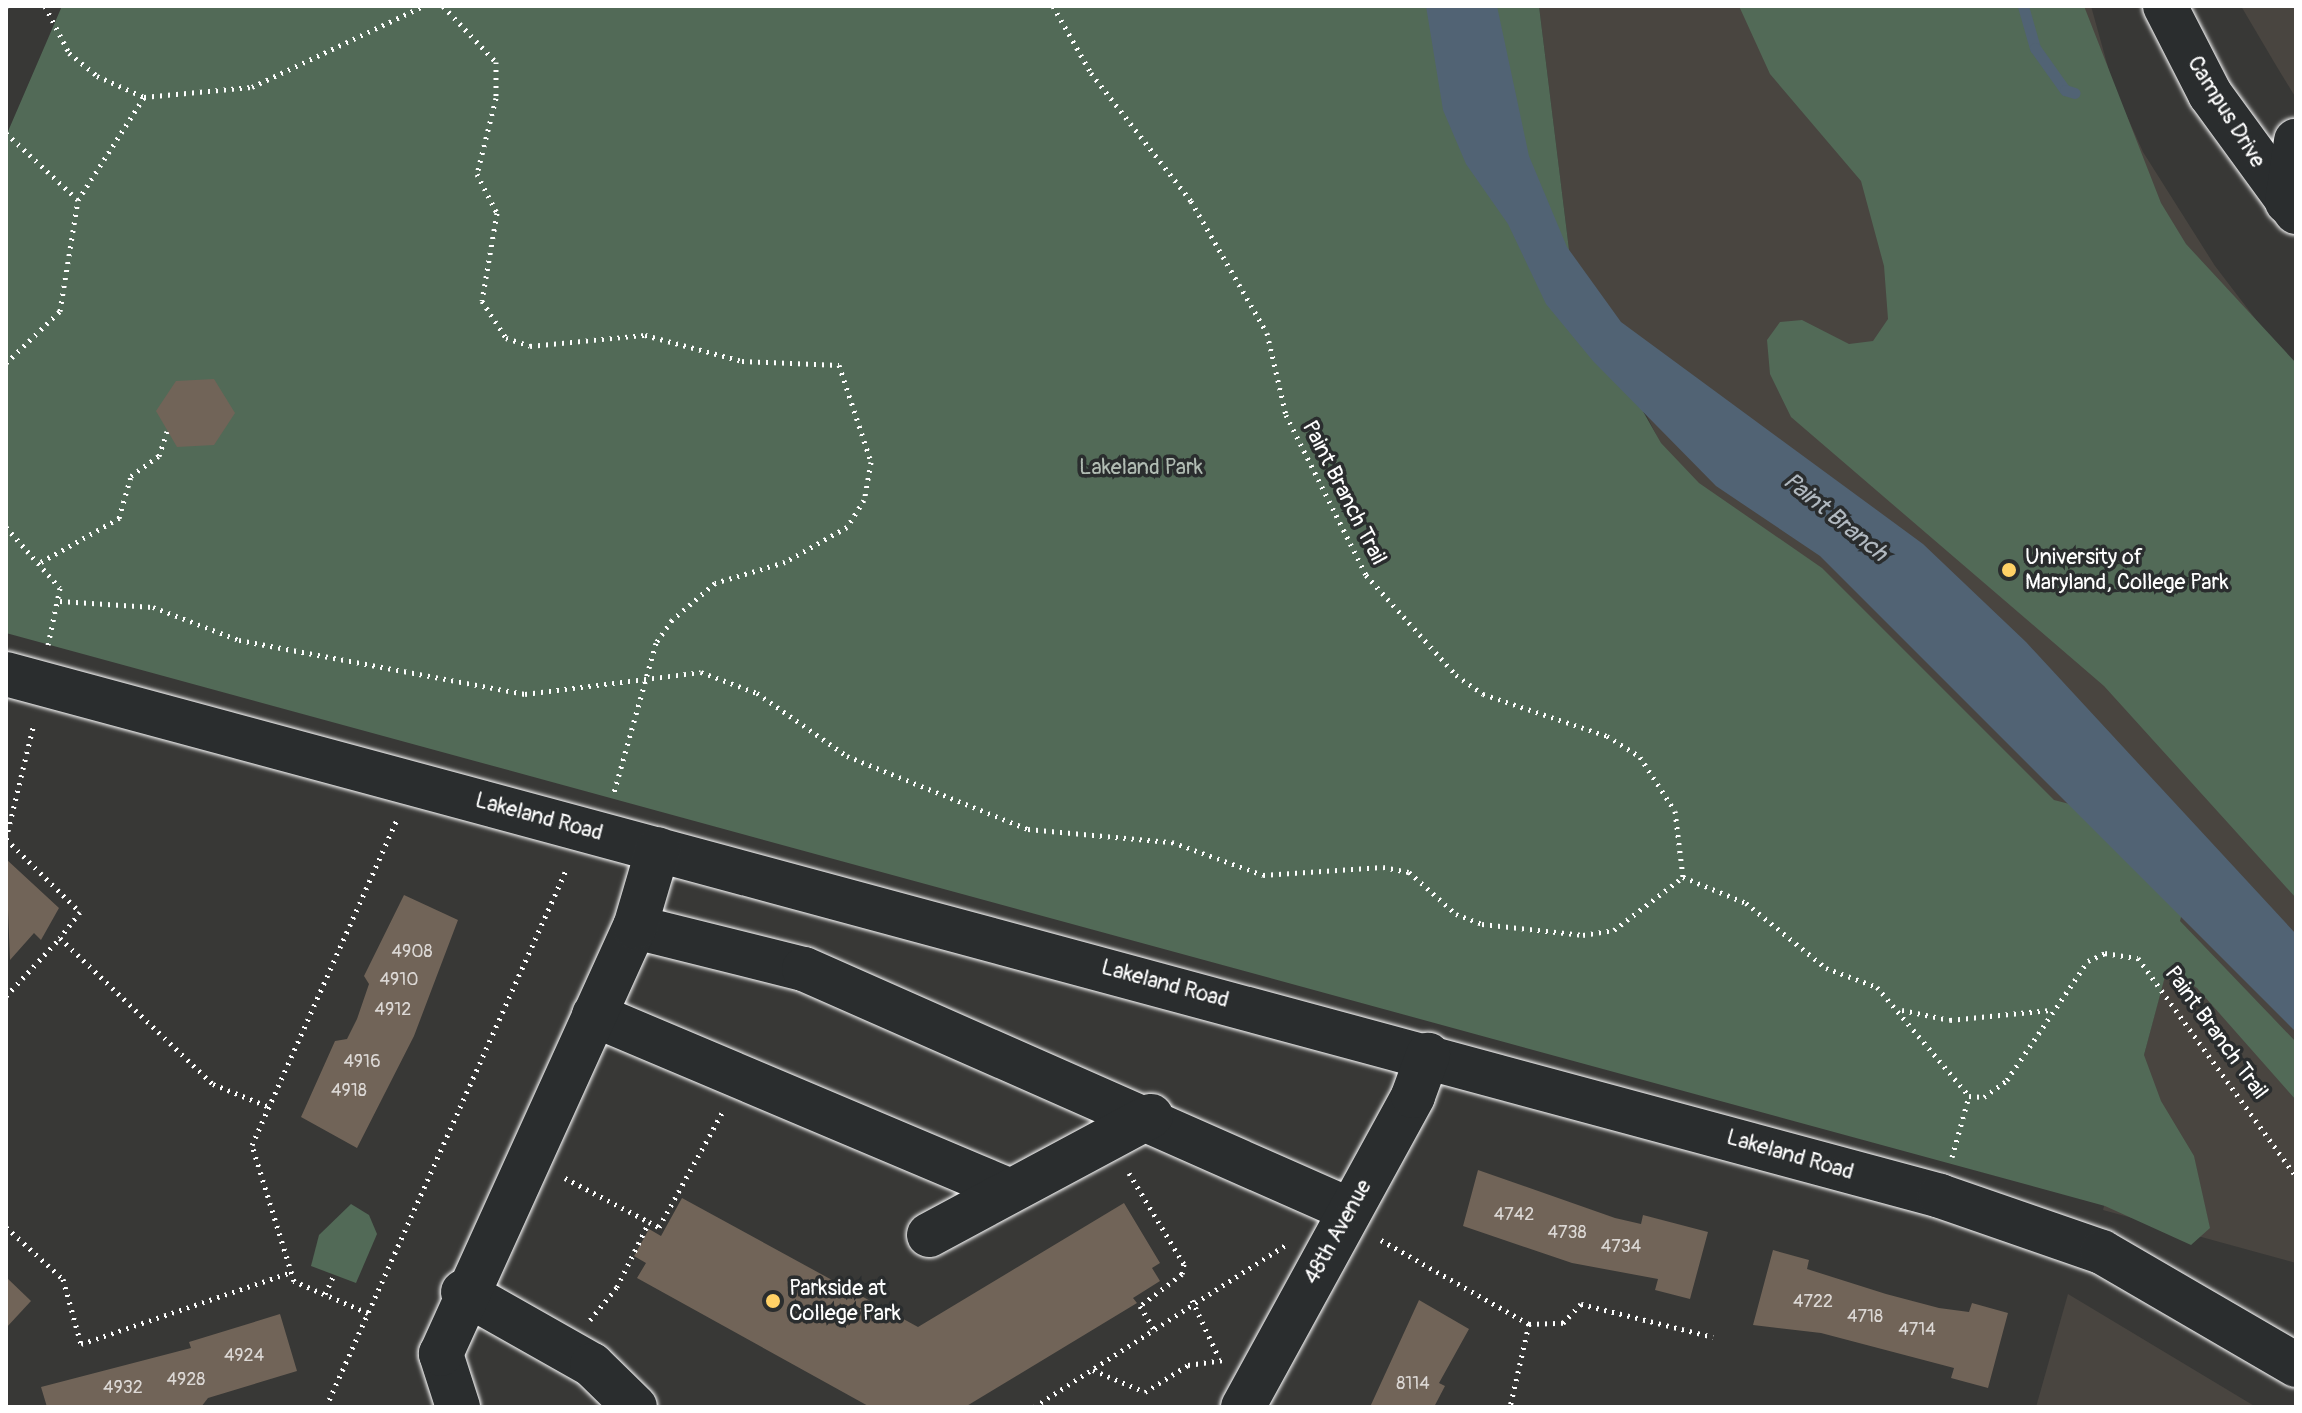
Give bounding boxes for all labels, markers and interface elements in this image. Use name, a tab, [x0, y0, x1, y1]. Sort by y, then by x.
street label: Campus Drive	[2181, 51, 2271, 173]
street label: Paint Branch Trail	[1296, 416, 1392, 570]
park label: Lakeland Park	[1079, 455, 1203, 481]
water label: Paint Branch	[1777, 466, 1893, 568]
place label: University of Maryland, College Park	[2025, 544, 2229, 596]
marker: University of Maryland, College Park	[2000, 561, 2018, 579]
street label: Lakeland Road	[472, 787, 606, 847]
house number: 4908	[391, 941, 433, 963]
street label: Lakeland Road	[1098, 954, 1232, 1014]
street label: Paint Branch Trail	[2159, 961, 2273, 1105]
house number: 4910	[379, 969, 419, 991]
house number: 4912	[375, 999, 411, 1021]
house number: 4916	[343, 1051, 381, 1073]
house number: 4918	[331, 1080, 367, 1102]
street label: Lakeland Road	[1723, 1124, 1857, 1186]
street label: 48th Avenue	[1298, 1175, 1378, 1289]
house number: 4742	[1494, 1204, 1534, 1226]
house number: 4738	[1547, 1222, 1587, 1244]
house number: 4734	[1601, 1236, 1641, 1258]
place label: Parkside at College Park	[789, 1275, 901, 1326]
house number: 4722	[1793, 1291, 1833, 1313]
marker: Parkside at College Park	[764, 1292, 782, 1310]
house number: 4718	[1847, 1306, 1883, 1328]
house number: 4714	[1898, 1319, 1936, 1341]
house number: 4924	[224, 1345, 264, 1367]
house number: 4928	[167, 1369, 205, 1391]
house number: 8114	[1396, 1373, 1430, 1395]
house number: 4932	[103, 1377, 143, 1399]

